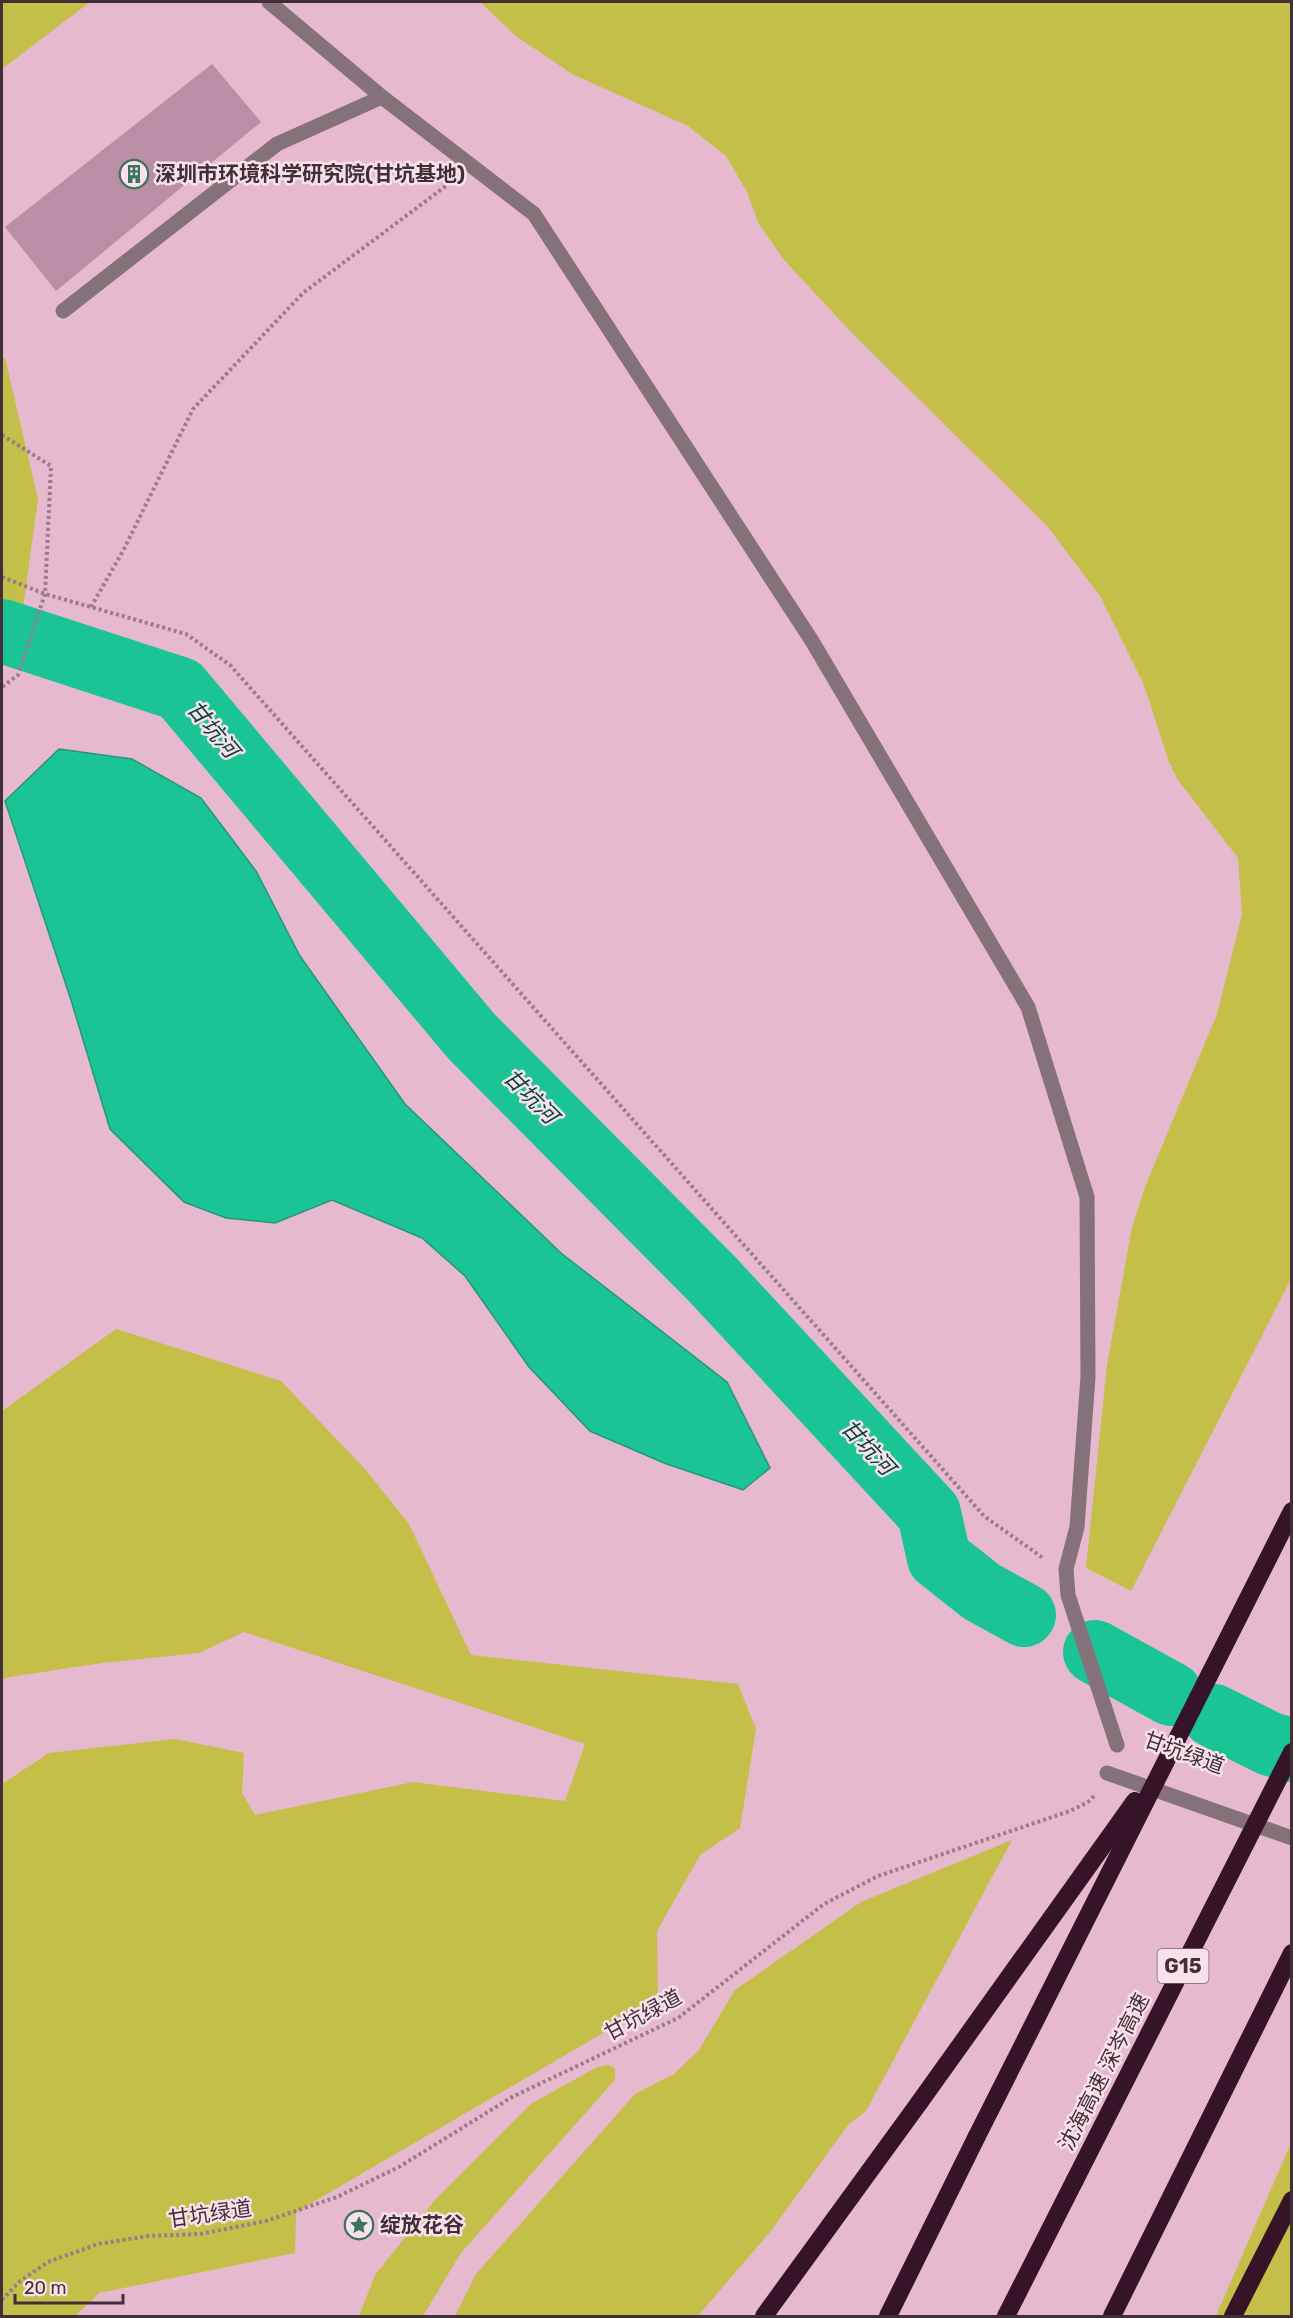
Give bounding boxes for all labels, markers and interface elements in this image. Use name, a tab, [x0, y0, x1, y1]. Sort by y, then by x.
building icon: 深圳市环境科学研究院(甘坑基地)	[118, 158, 150, 190]
place label: 深圳市环境科学研究院(甘坑基地)	[155, 161, 465, 186]
water label: 甘坑河	[181, 695, 247, 766]
water label: 甘坑河	[498, 1063, 566, 1132]
water label: 甘坑河	[835, 1414, 903, 1484]
street label: 甘坑绿道	[1140, 1726, 1228, 1779]
road number: G15	[1158, 1949, 1208, 1983]
street label: 甘坑绿道	[600, 1984, 686, 2045]
street label: 沈海高速 深岑高速	[1053, 1989, 1154, 2155]
street label: 甘坑绿道	[167, 2195, 253, 2232]
place icon: 绽放花谷	[343, 2209, 375, 2241]
place label: 绽放花谷	[380, 2212, 464, 2237]
scale bar	[15, 2267, 123, 2305]
text: 20 m	[24, 2277, 66, 2299]

